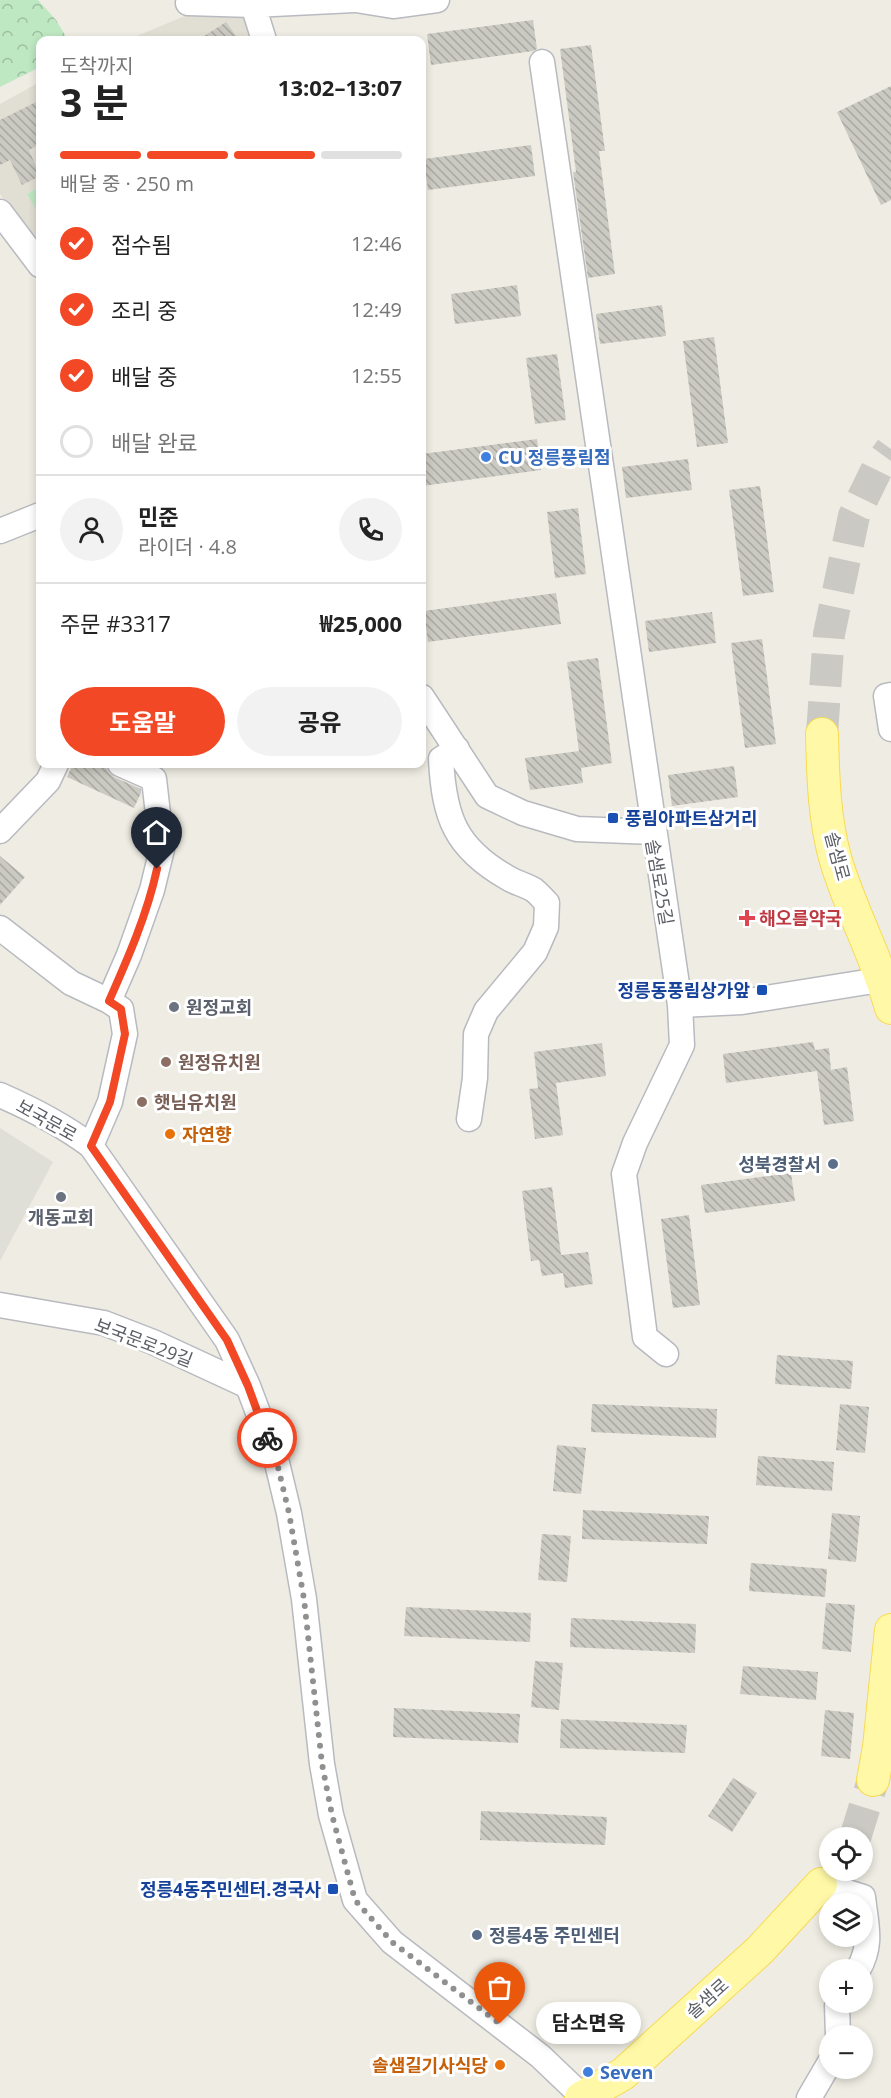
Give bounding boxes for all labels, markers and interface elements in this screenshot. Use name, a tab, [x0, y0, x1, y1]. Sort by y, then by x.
text: 도착까지	[60, 52, 134, 79]
text: 13:02–13:07	[278, 72, 402, 102]
text: 3 분	[60, 75, 128, 128]
text: 배달 중 · 250 m	[60, 170, 194, 197]
icon: check	[60, 227, 93, 260]
text: 접수됨	[111, 229, 172, 259]
text: 12:46	[351, 230, 402, 257]
icon: check	[60, 293, 93, 326]
text: 조리 중	[111, 295, 177, 325]
text: 12:49	[351, 296, 402, 323]
icon: check	[60, 359, 93, 392]
text: 배달 중	[111, 361, 177, 391]
text: 12:55	[351, 362, 402, 389]
text: 배달 완료	[111, 427, 198, 457]
place label: CU 정릉풍림점	[498, 445, 611, 469]
marker: CU 정릉풍림점	[479, 450, 493, 464]
button: person	[60, 498, 123, 561]
button: phone	[339, 498, 402, 561]
text: 민준	[138, 501, 178, 531]
text: 라이더 · 4.8	[138, 533, 237, 560]
text: 주문 #3317	[60, 608, 171, 638]
text: ₩25,000	[320, 608, 402, 638]
button: 도움말	[60, 687, 225, 756]
button: 공유	[237, 687, 402, 756]
place label: 풍림아파트삼거리	[625, 806, 757, 830]
pin	[131, 807, 182, 869]
marker: 풍림아파트삼거리	[606, 811, 620, 825]
icon: home	[140, 816, 173, 849]
street label: 솔샘로	[820, 829, 856, 883]
street label: 솔샘로25길	[641, 837, 679, 927]
place label: 해오름약국	[759, 906, 842, 930]
marker: 해오름약국	[740, 911, 754, 925]
place label: 정릉동풍림상가앞	[618, 978, 750, 1002]
marker: 정릉동풍림상가앞	[755, 983, 769, 997]
place label: 원정교회	[186, 995, 252, 1019]
marker: 원정교회	[167, 1000, 181, 1014]
place label: 원정유치원	[178, 1050, 261, 1074]
marker: 원정유치원	[159, 1055, 173, 1069]
place label: 햇님유치원	[154, 1090, 237, 1114]
street label: 보국문로	[12, 1093, 82, 1147]
marker: 햇님유치원	[135, 1095, 149, 1109]
place label: 자연향	[182, 1122, 232, 1146]
marker: 자연향	[163, 1127, 177, 1141]
place label: 성북경찰서	[738, 1152, 821, 1176]
marker: 성북경찰서	[826, 1157, 840, 1171]
marker: 개동교회	[54, 1190, 68, 1204]
place label: 개동교회	[28, 1205, 94, 1229]
street label: 보국문로29길	[91, 1312, 197, 1372]
courier	[237, 1408, 297, 1468]
icon: bike	[251, 1422, 284, 1455]
map controls	[819, 1827, 873, 2079]
button: locate	[819, 1827, 873, 1881]
place label: 정릉4동주민센터.경국사	[140, 1877, 321, 1901]
marker: 정릉4동주민센터.경국사	[326, 1882, 340, 1896]
button: layers	[819, 1893, 873, 1947]
place label: 정릉4동 주민센터	[489, 1923, 620, 1947]
marker: 정릉4동 주민센터	[470, 1928, 484, 1942]
button: +	[819, 1959, 873, 2013]
pin	[474, 1962, 525, 2024]
icon: bag	[483, 1971, 516, 2004]
street label: 솔샘로	[681, 1972, 733, 2024]
callout: 담소면옥	[536, 2003, 641, 2045]
text: 담소면옥	[552, 2009, 625, 2036]
button: −	[819, 2025, 873, 2079]
place label: 솔샘길기사식당	[372, 2053, 488, 2077]
marker: 솔샘길기사식당	[493, 2058, 507, 2072]
place label: Seven	[600, 2060, 653, 2084]
marker: Seven	[581, 2065, 595, 2079]

